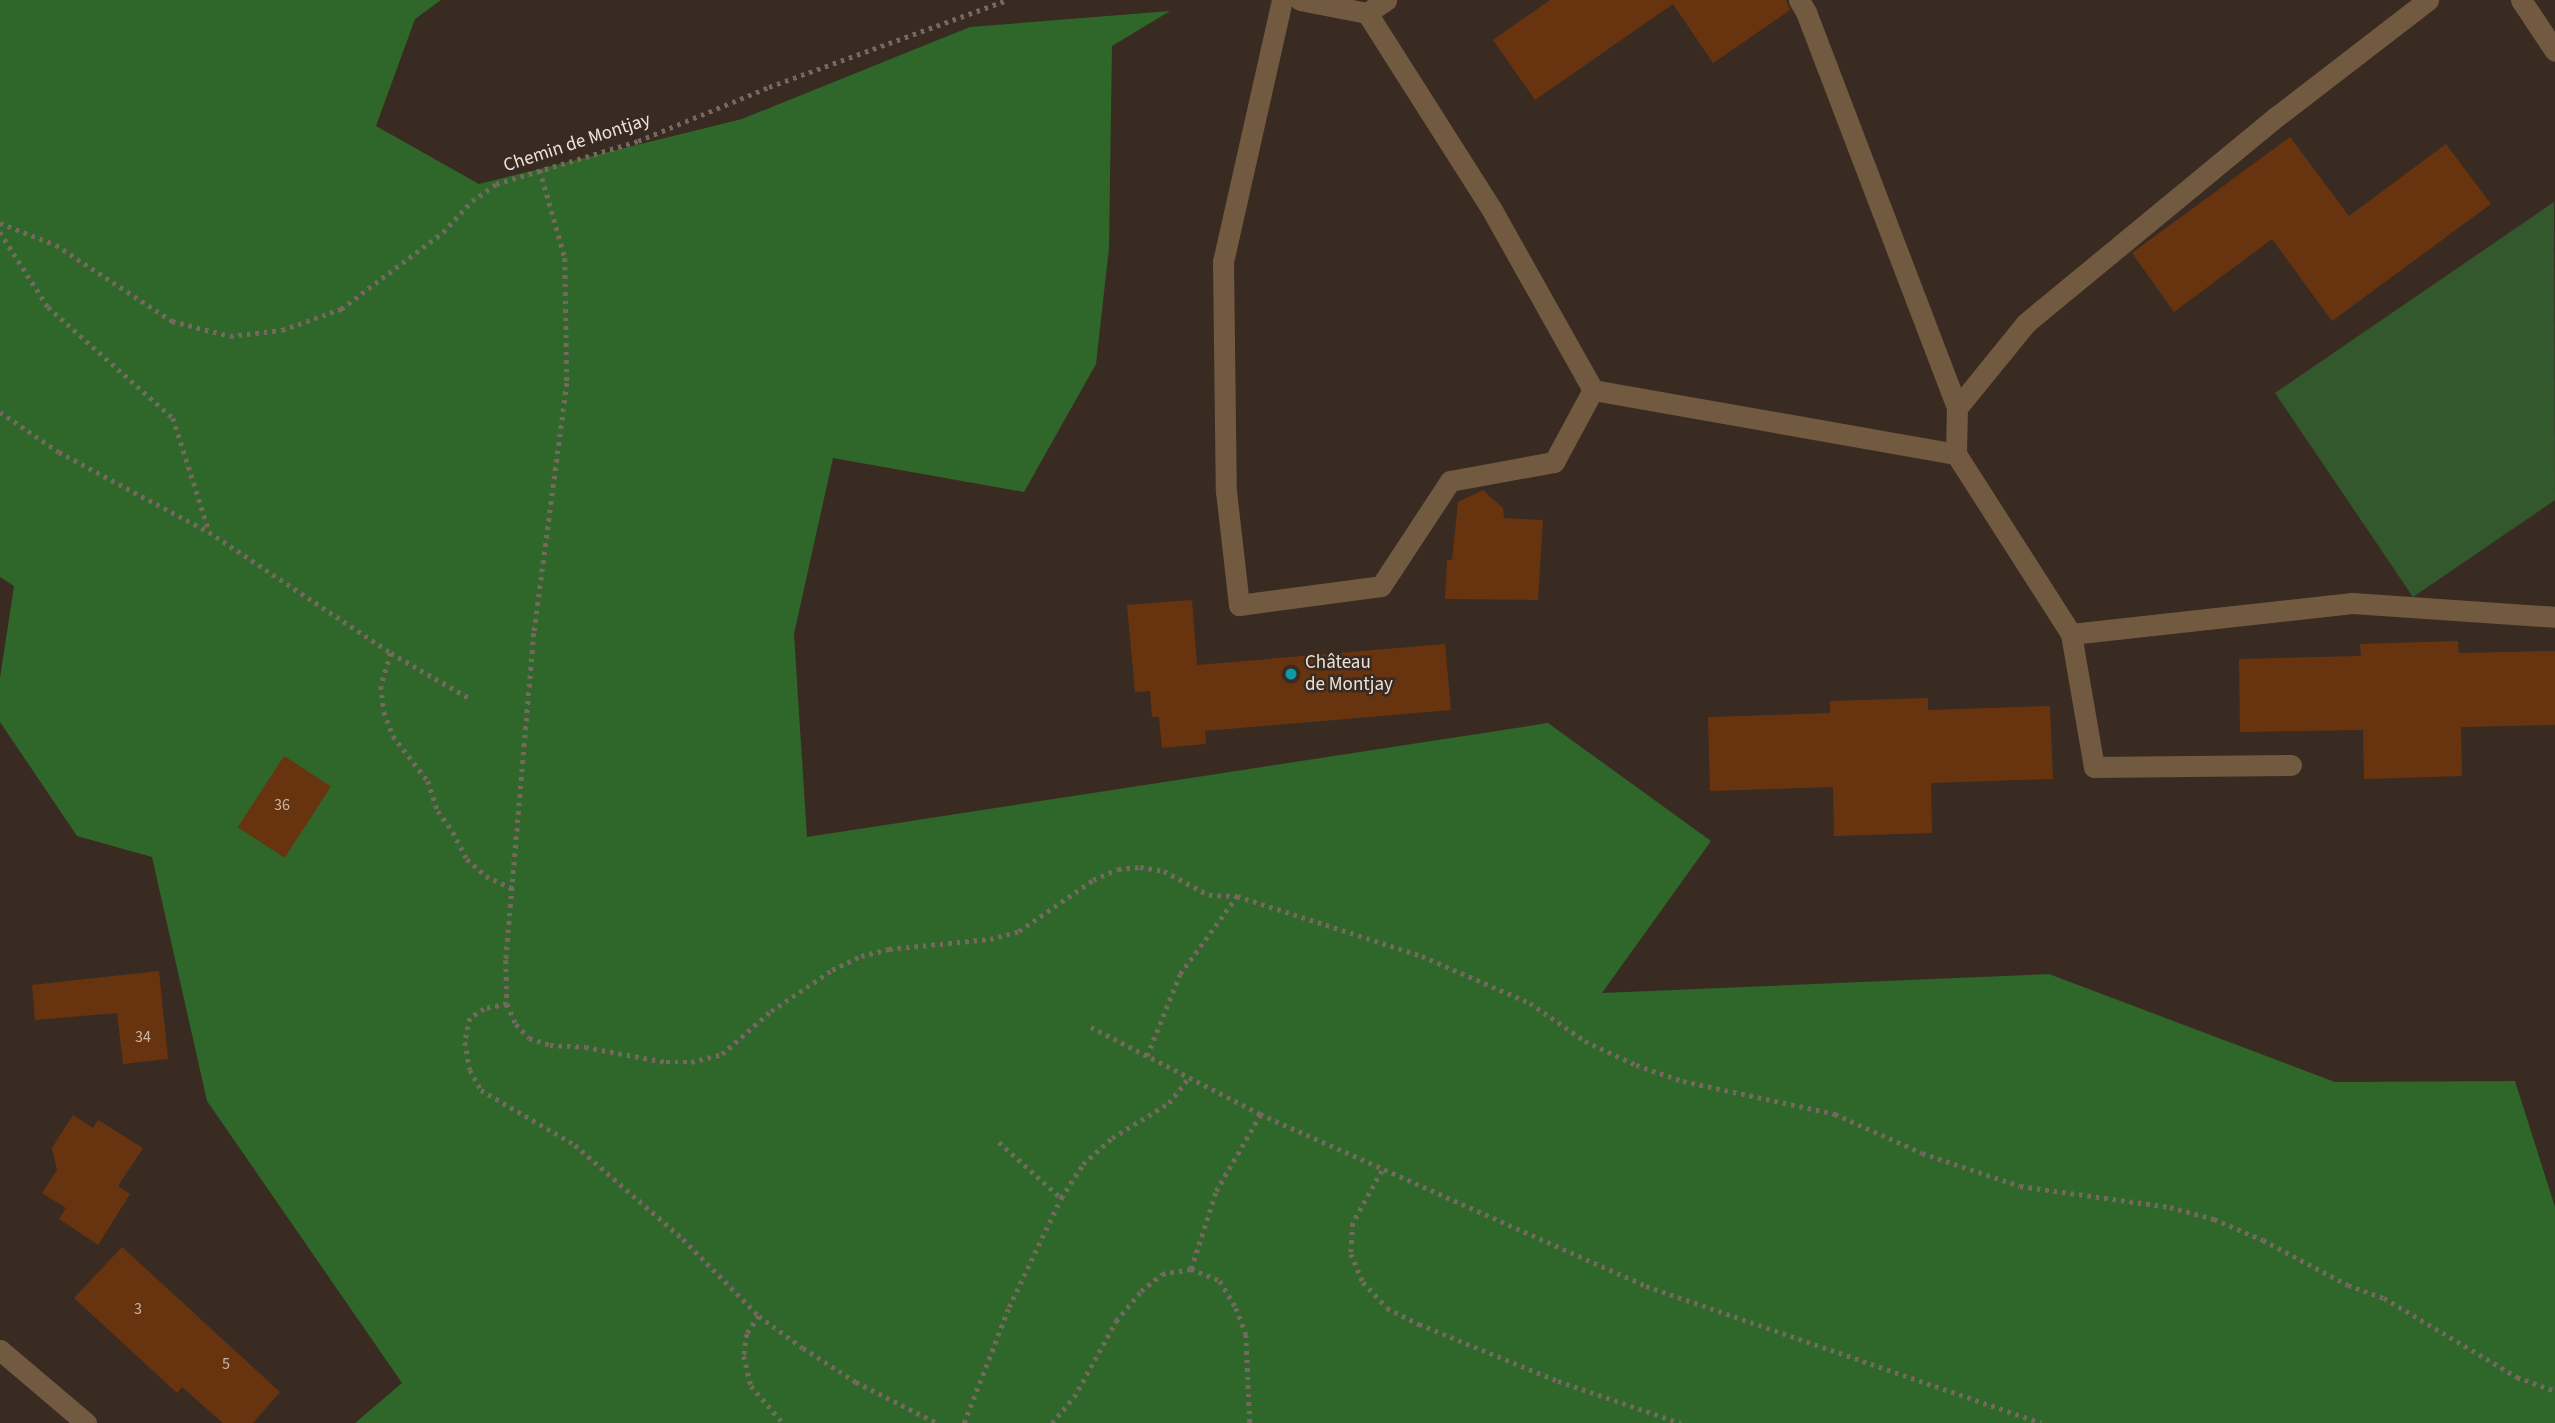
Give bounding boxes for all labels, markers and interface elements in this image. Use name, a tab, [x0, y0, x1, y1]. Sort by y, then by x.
street label: Chemin de Montjay	[501, 109, 653, 177]
place label: Château de Montjay	[1305, 652, 1393, 696]
marker: Château de Montjay	[1283, 666, 1299, 682]
house number: 36	[274, 795, 290, 815]
house number: 34	[135, 1027, 151, 1047]
house number: 3	[134, 1299, 142, 1319]
house number: 5	[222, 1354, 230, 1374]

